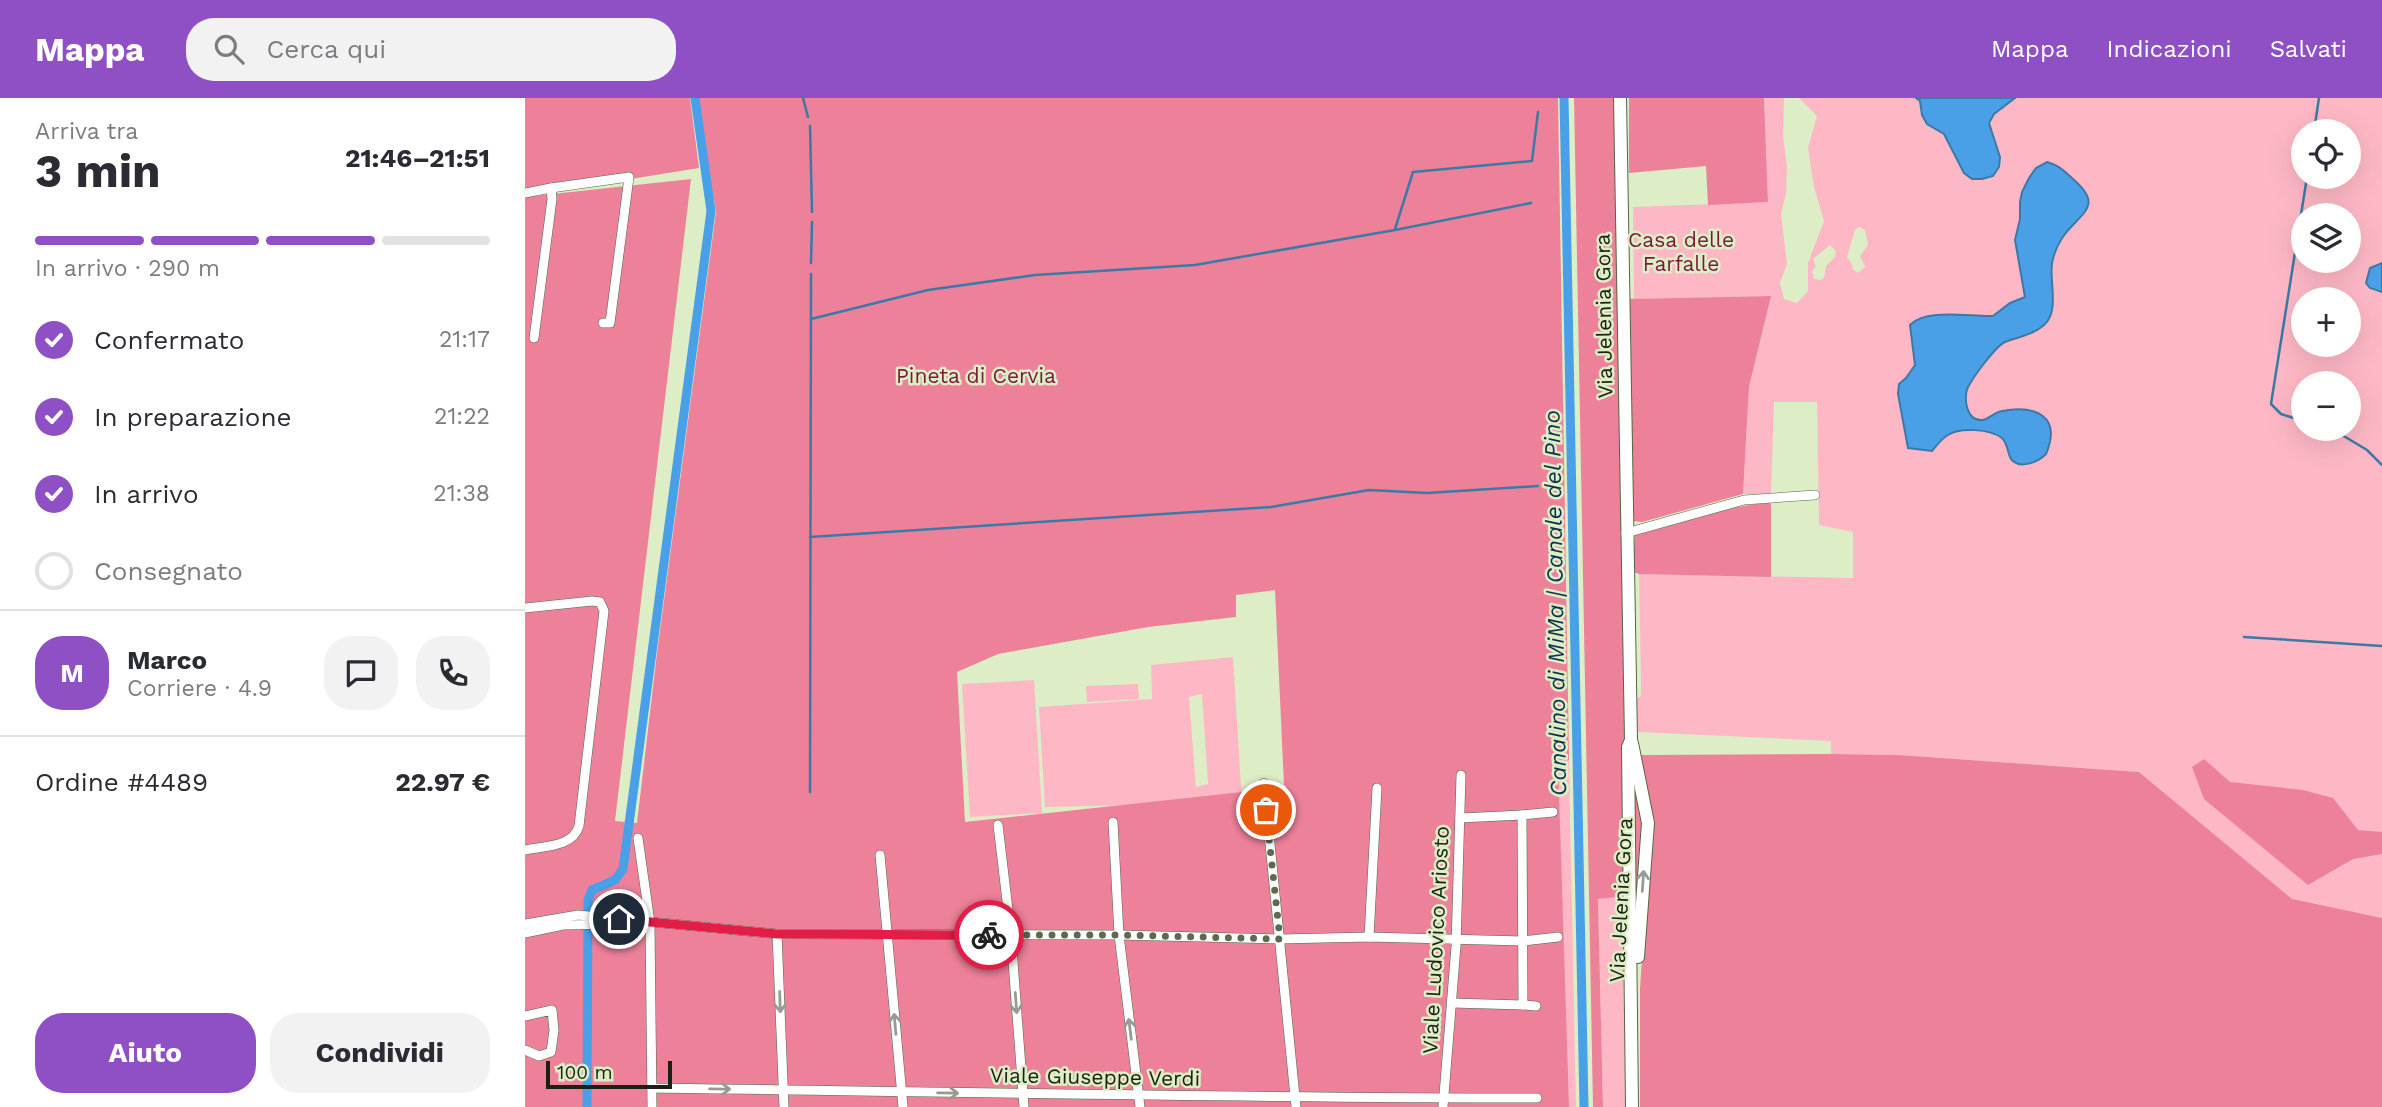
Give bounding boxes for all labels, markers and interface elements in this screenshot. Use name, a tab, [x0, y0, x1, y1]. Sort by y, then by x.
search box	[186, 18, 676, 81]
text: Mappa	[35, 30, 144, 69]
icon: search	[210, 30, 248, 68]
text: Cerca qui	[266, 34, 386, 64]
text: Mappa	[1991, 35, 2069, 63]
text: Indicazioni	[2107, 35, 2232, 63]
text: Salvati	[2270, 35, 2347, 63]
text: Arriva tra	[35, 118, 138, 145]
map controls	[2291, 119, 2361, 441]
button: locate	[2291, 119, 2361, 189]
text: 21:46–21:51	[345, 143, 490, 173]
text: 3 min	[35, 144, 161, 198]
button: layers	[2291, 203, 2361, 273]
park label: Casa delle Farfalle	[1628, 227, 1734, 276]
street label: Via Jelenia Gora	[1590, 233, 1617, 399]
text: In arrivo · 290 m	[35, 255, 220, 282]
button: +	[2291, 287, 2361, 357]
icon: check	[35, 321, 73, 359]
text: Confermato	[94, 325, 244, 355]
text: 21:17	[439, 326, 490, 353]
park label: Pineta di Cervia	[896, 363, 1056, 388]
button: −	[2291, 371, 2361, 441]
icon: check	[35, 398, 73, 436]
text: In preparazione	[94, 402, 292, 432]
text: 21:22	[434, 403, 490, 430]
water label: Canalino di MiMa | Canale del Pino	[1539, 410, 1572, 796]
icon: check	[35, 475, 73, 513]
text: In arrivo	[94, 479, 199, 509]
text: 21:38	[433, 480, 490, 507]
text: Consegnato	[94, 556, 243, 586]
button: chat	[324, 636, 398, 710]
button: phone	[416, 636, 490, 710]
text: Marco	[127, 645, 207, 675]
text: M	[60, 658, 84, 688]
text: Corriere · 4.9	[127, 675, 272, 702]
text: Ordine #4489	[35, 767, 208, 797]
text: 22.97 €	[395, 767, 490, 797]
pin	[1236, 780, 1296, 840]
icon: bag	[1247, 791, 1285, 829]
street label: Via Jelenia Gora	[1604, 817, 1637, 983]
street label: Viale Ludovico Ariosto	[1417, 825, 1454, 1055]
one-way arrow	[1637, 871, 1650, 893]
pin	[589, 889, 649, 949]
icon: home	[600, 900, 638, 938]
courier	[954, 900, 1024, 970]
icon: bike	[970, 916, 1008, 954]
one-way arrow	[773, 990, 786, 1013]
one-way arrow	[1010, 991, 1023, 1013]
button: Aiuto	[35, 1013, 256, 1093]
button: Condividi	[270, 1013, 490, 1093]
one-way arrow	[889, 1013, 902, 1036]
one-way arrow	[1124, 1018, 1137, 1041]
scale bar	[546, 1058, 672, 1090]
text: 100 m	[557, 1061, 613, 1084]
street label: Viale Giuseppe Verdi	[990, 1062, 1200, 1091]
one-way arrow	[709, 1082, 732, 1096]
one-way arrow	[936, 1086, 959, 1100]

